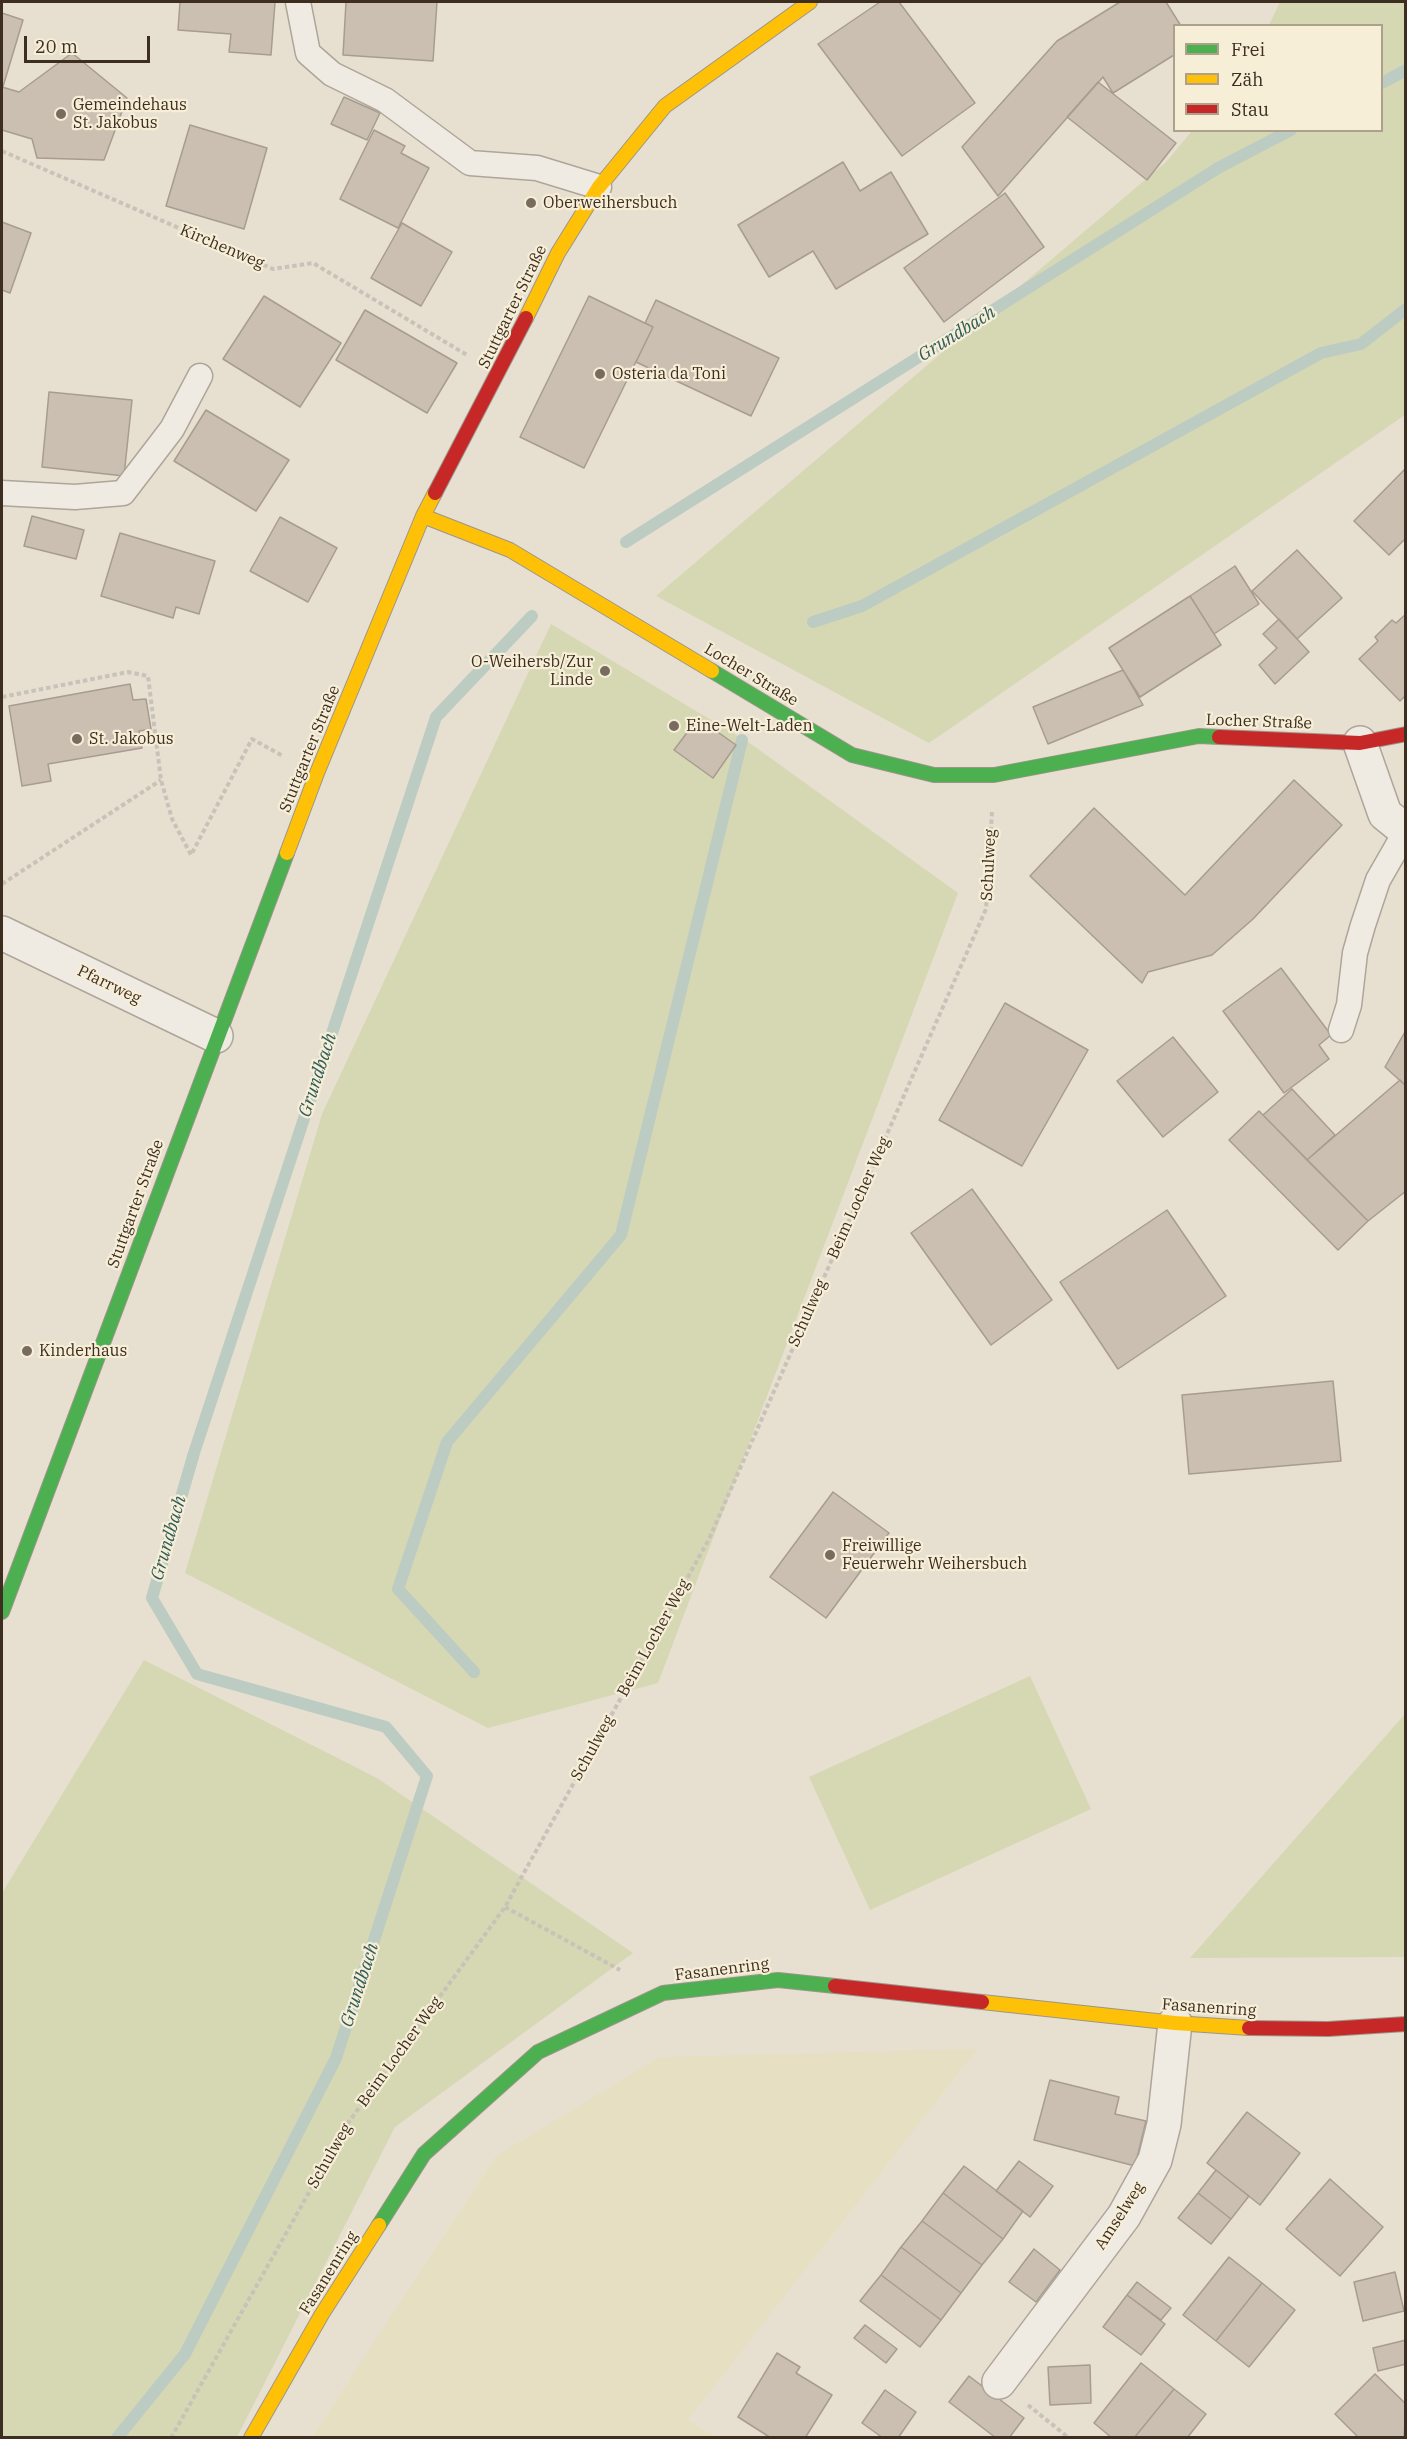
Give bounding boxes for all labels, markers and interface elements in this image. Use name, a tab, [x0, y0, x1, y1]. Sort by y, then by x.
scale bar	[27, 24, 153, 62]
legend	[1173, 24, 1383, 132]
text: 20 m	[35, 35, 78, 58]
text: Frei	[1231, 38, 1265, 61]
text: Zäh	[1231, 68, 1264, 91]
place label: Gemeindehaus St. Jakobus	[73, 95, 187, 133]
text: Stau	[1231, 98, 1269, 121]
marker: Gemeindehaus St. Jakobus	[54, 107, 68, 121]
place label: Oberweihersbuch	[543, 193, 677, 213]
marker: Oberweihersbuch	[524, 196, 538, 210]
street label: Kirchenweg	[177, 221, 267, 273]
street label: Stuttgarter Straße	[475, 242, 551, 372]
water label: Grundbach	[914, 302, 1000, 366]
place label: Osteria da Toni	[612, 364, 726, 384]
marker: Osteria da Toni	[593, 367, 607, 381]
street label: Locher Straße	[701, 639, 801, 711]
place label: O-Weihersb/Zur Linde	[471, 652, 593, 690]
marker: O-Weihersb/Zur Linde	[598, 664, 612, 678]
street label: Stuttgarter Straße	[276, 683, 344, 815]
street label: Locher Straße	[1206, 711, 1312, 733]
place label: Eine-Welt-Laden	[686, 716, 813, 736]
marker: Eine-Welt-Laden	[667, 719, 681, 733]
place label: St. Jakobus	[89, 729, 174, 749]
marker: St. Jakobus	[70, 732, 84, 746]
street label: Schulweg	[978, 829, 1000, 901]
street label: Pfarrweg	[74, 961, 144, 1009]
water label: Grundbach	[294, 1030, 342, 1120]
street label: Beim Locher Weg	[823, 1134, 895, 1262]
street label: Stuttgarter Straße	[104, 1137, 168, 1271]
street label: Schulweg	[785, 1276, 831, 1350]
place label: Kinderhaus	[39, 1341, 127, 1361]
marker: Kinderhaus	[20, 1344, 34, 1358]
water label: Grundbach	[147, 1493, 191, 1583]
place label: Freiwillige Feuerwehr Weihersbuch	[842, 1536, 1027, 1574]
marker: Freiwillige Feuerwehr Weihersbuch	[823, 1548, 837, 1562]
street label: Beim Locher Weg	[614, 1576, 694, 1700]
street label: Schulweg	[567, 1712, 619, 1784]
water label: Grundbach	[336, 1940, 384, 2030]
street label: Fasanenring	[674, 1955, 770, 1985]
street label: Beim Locher Weg	[354, 1993, 446, 2111]
street label: Fasanenring	[1161, 1995, 1257, 2021]
street label: Schulweg	[304, 2120, 356, 2192]
street label: Amselweg	[1091, 2178, 1149, 2254]
street label: Fasanenring	[296, 2228, 362, 2318]

